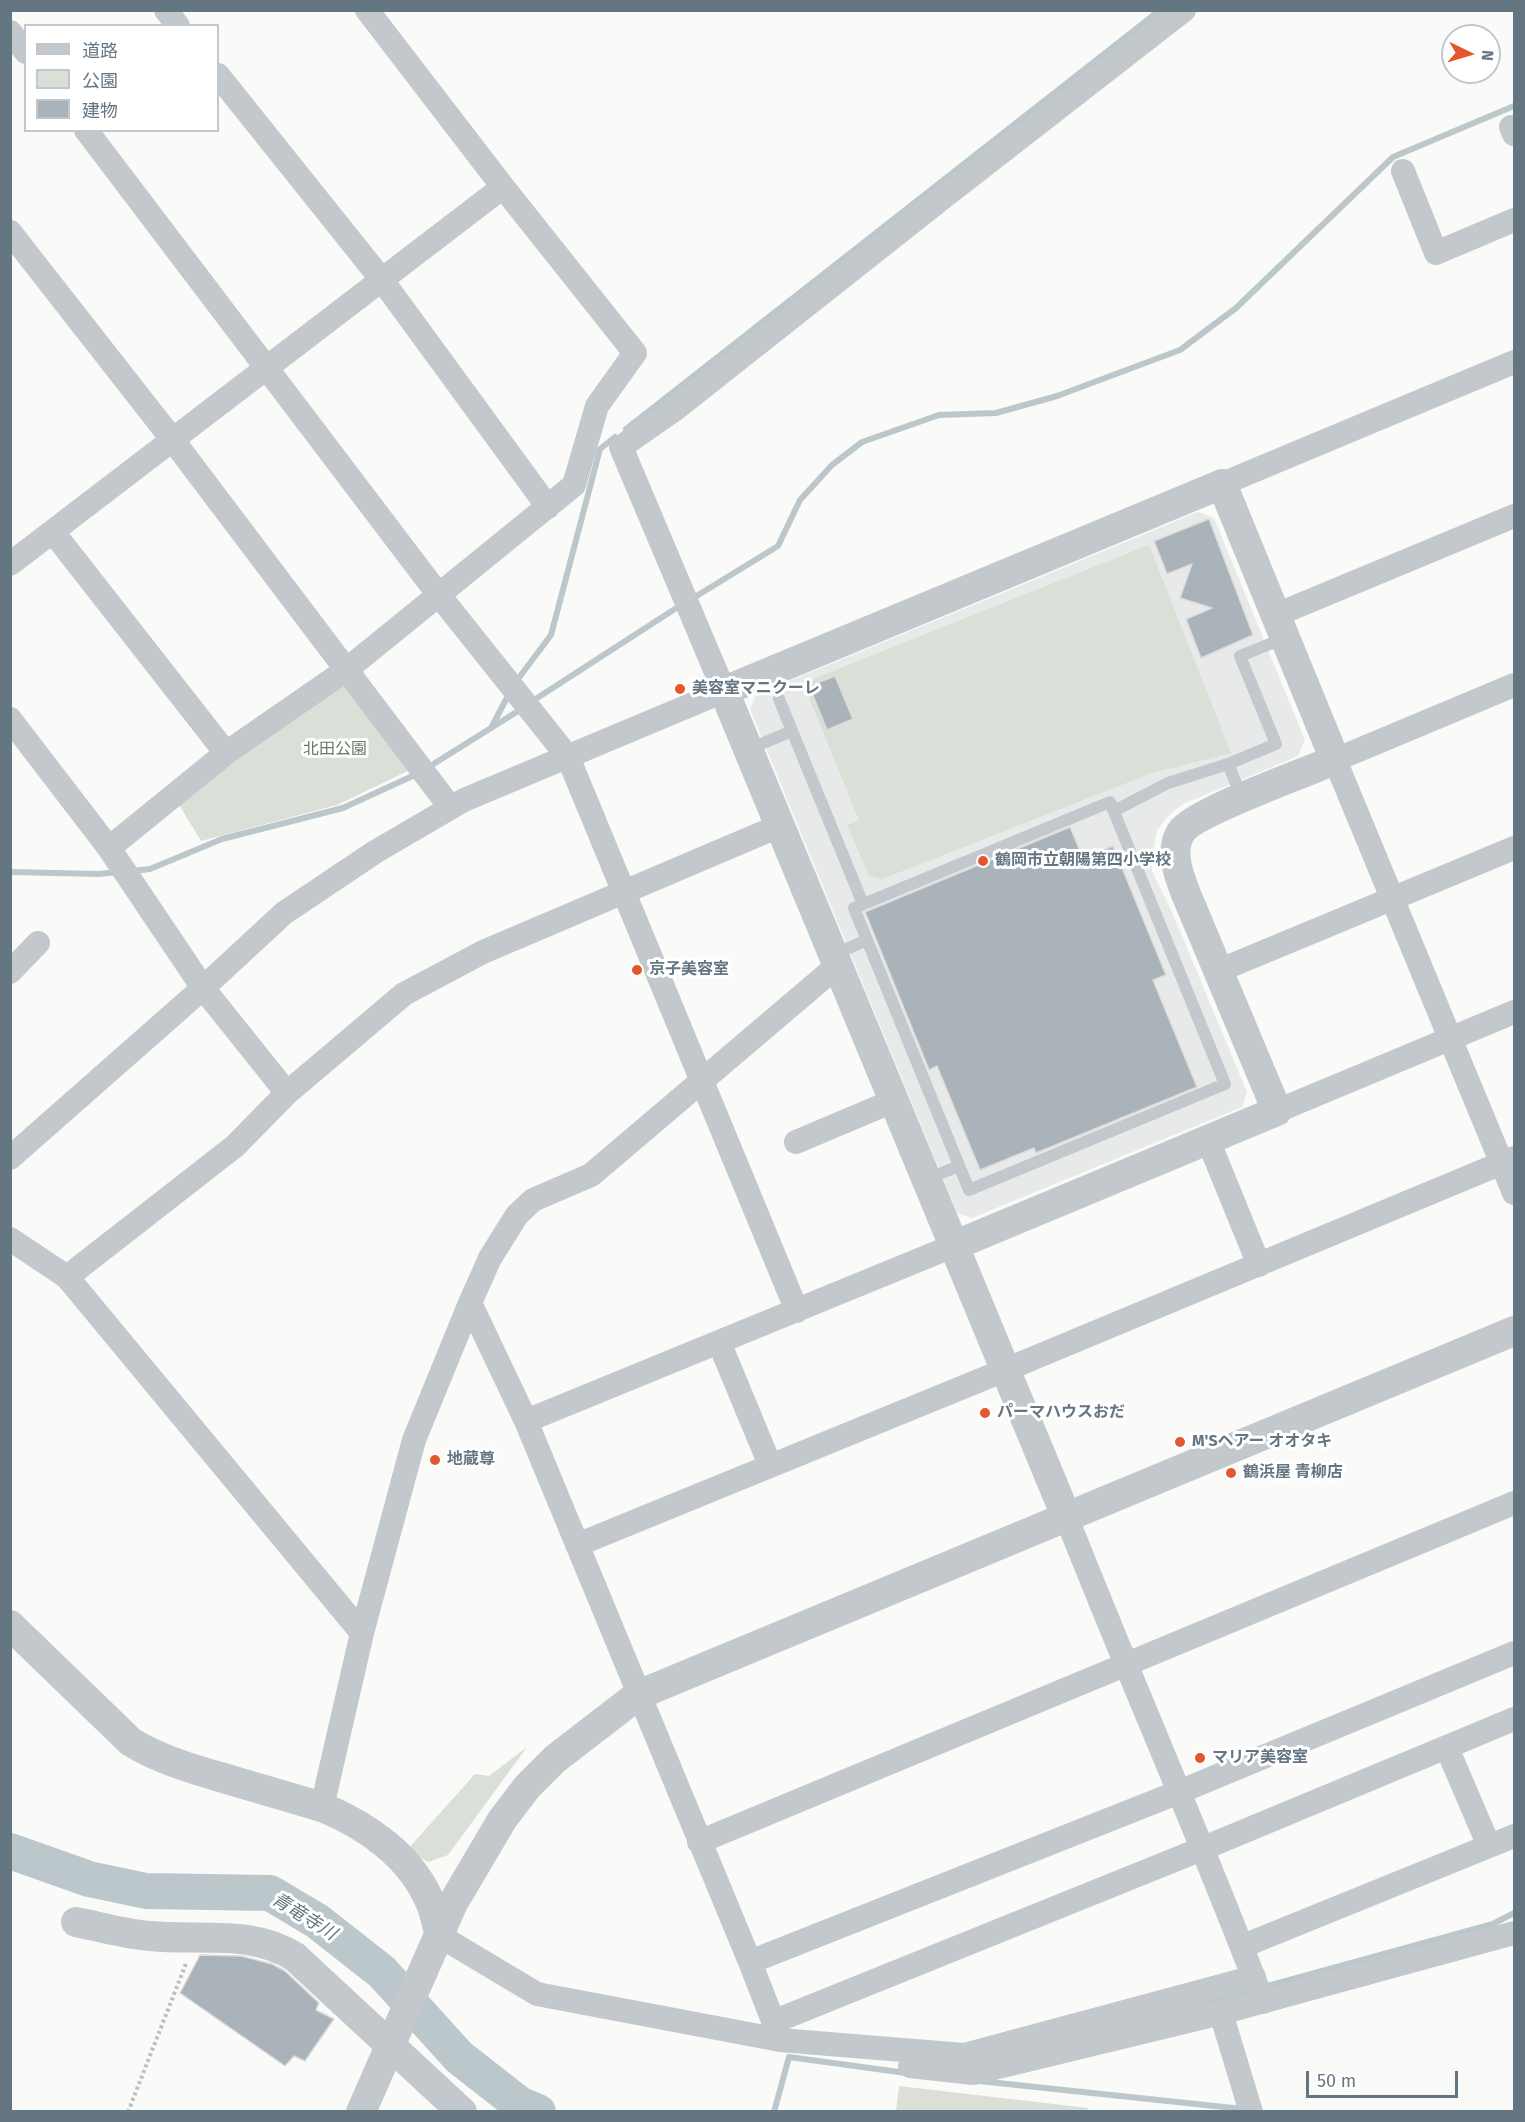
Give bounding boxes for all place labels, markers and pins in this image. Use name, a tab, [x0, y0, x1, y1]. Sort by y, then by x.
place label: 美容室マニクーレ	[692, 679, 820, 699]
marker: 美容室マニクーレ	[673, 682, 687, 696]
place label: 鶴岡市立朝陽第四小学校	[995, 851, 1171, 871]
marker: 鶴岡市立朝陽第四小学校	[976, 854, 990, 868]
place label: 京子美容室	[649, 960, 729, 980]
marker: 京子美容室	[630, 963, 644, 977]
place label: パーマハウスおだ	[997, 1403, 1125, 1423]
marker: パーマハウスおだ	[978, 1406, 992, 1420]
place label: M'Sヘアー オオタキ	[1192, 1432, 1332, 1452]
marker: M'Sヘアー オオタキ	[1173, 1435, 1187, 1449]
place label: 地蔵尊	[447, 1450, 495, 1470]
marker: 地蔵尊	[428, 1453, 442, 1467]
place label: 鶴浜屋 青柳店	[1243, 1463, 1343, 1483]
marker: 鶴浜屋 青柳店	[1224, 1466, 1238, 1480]
place label: マリア美容室	[1212, 1748, 1308, 1768]
marker: マリア美容室	[1193, 1751, 1207, 1765]

